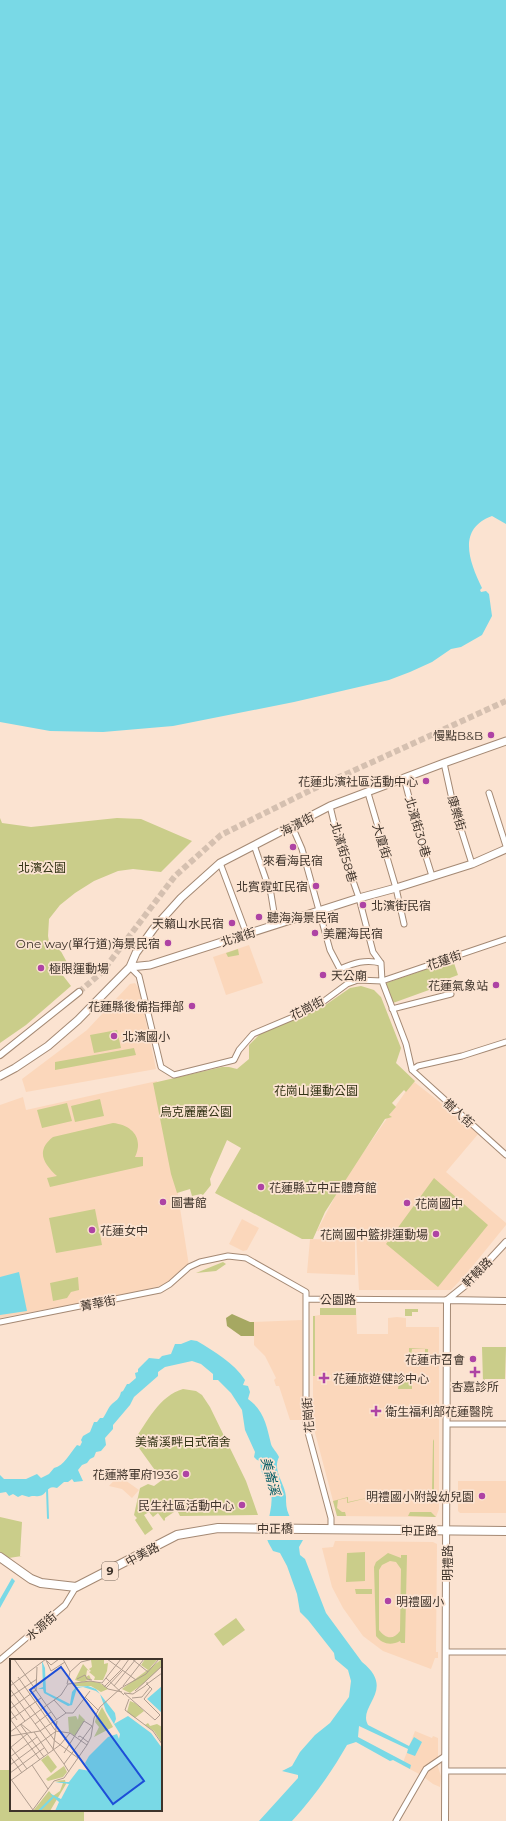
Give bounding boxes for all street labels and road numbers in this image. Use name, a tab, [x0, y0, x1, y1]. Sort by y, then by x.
street label: 康樂街	[445, 794, 469, 832]
street label: 北濱街30巷	[402, 795, 434, 859]
street label: 海濱街	[278, 809, 316, 839]
street label: 北濱街58巷	[328, 820, 360, 884]
street label: 大廈街	[370, 822, 394, 860]
street label: 北濱街	[219, 924, 257, 950]
street label: 花蓮街	[425, 947, 463, 973]
street label: 花崗街	[288, 993, 326, 1023]
street label: 樹人街	[441, 1095, 477, 1131]
street label: 軒轅路	[459, 1254, 495, 1290]
street label: 菁華街	[79, 1292, 117, 1314]
street label: 公園路	[320, 1292, 356, 1307]
street label: 花崗街	[299, 1396, 317, 1434]
street label: 中正橋	[257, 1521, 293, 1536]
street label: 中正路	[401, 1523, 437, 1538]
street label: 中美路	[123, 1539, 161, 1569]
street label: 明禮路	[440, 1545, 455, 1581]
road number: 9	[102, 1562, 118, 1580]
street label: 水源街	[22, 1609, 60, 1643]

